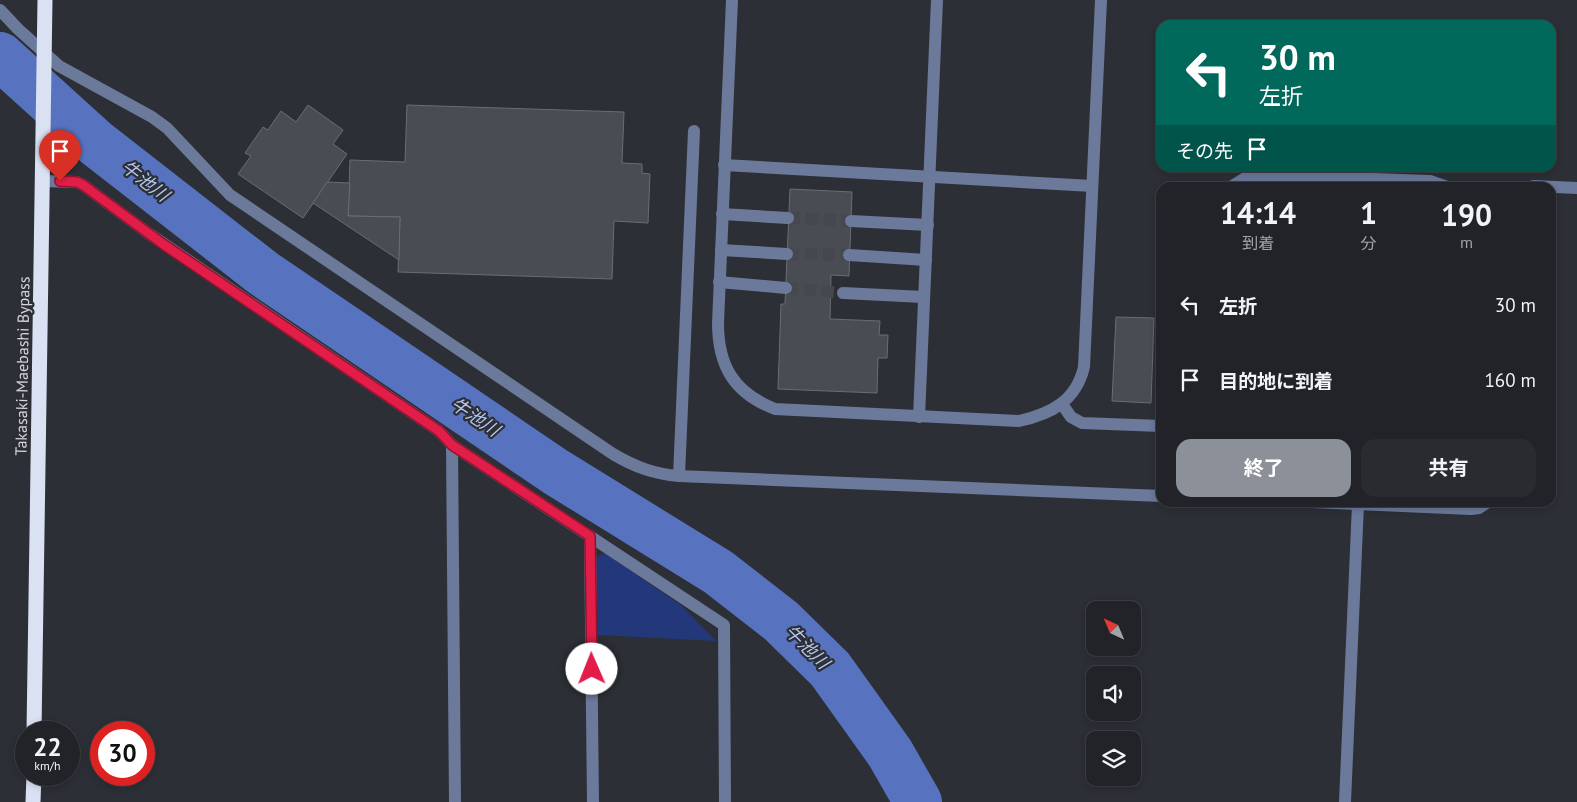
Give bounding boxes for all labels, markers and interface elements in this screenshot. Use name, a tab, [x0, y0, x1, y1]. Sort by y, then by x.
text: 30 m	[1259, 34, 1336, 80]
icon: left	[1176, 40, 1241, 105]
text: 左折	[1259, 82, 1303, 110]
pin	[39, 130, 81, 181]
icon: arrive	[1243, 135, 1271, 163]
icon: arrive	[46, 137, 74, 165]
text: その先	[1176, 139, 1233, 163]
water label: 牛池川	[117, 155, 175, 208]
text: 14:14	[1220, 193, 1296, 232]
text: 1	[1360, 193, 1377, 232]
text: 190	[1441, 195, 1492, 234]
text: m	[1460, 232, 1473, 252]
text: 到着	[1242, 233, 1274, 253]
text: 分	[1361, 233, 1377, 253]
street label: Takasaki-Maebashi Bypass	[10, 276, 34, 456]
icon: left	[1176, 291, 1204, 319]
text: 30 m	[1495, 293, 1536, 317]
text: 左折	[1219, 294, 1257, 318]
icon: arrive	[1176, 366, 1204, 394]
text: 160 m	[1484, 368, 1536, 392]
text: 目的地に到着	[1219, 369, 1333, 393]
water label: 牛池川	[446, 392, 506, 442]
button: 終了	[1176, 439, 1351, 497]
button: 共有	[1361, 439, 1536, 497]
north arrow	[1086, 601, 1141, 656]
map controls	[1086, 601, 1141, 786]
water label: 牛池川	[780, 619, 836, 675]
position arrow	[565, 642, 617, 694]
button: sound	[1086, 666, 1141, 721]
speed limit sign: 30	[90, 721, 155, 786]
text: 22	[33, 731, 62, 763]
button: layers	[1086, 731, 1141, 786]
text: km/h	[34, 758, 61, 773]

